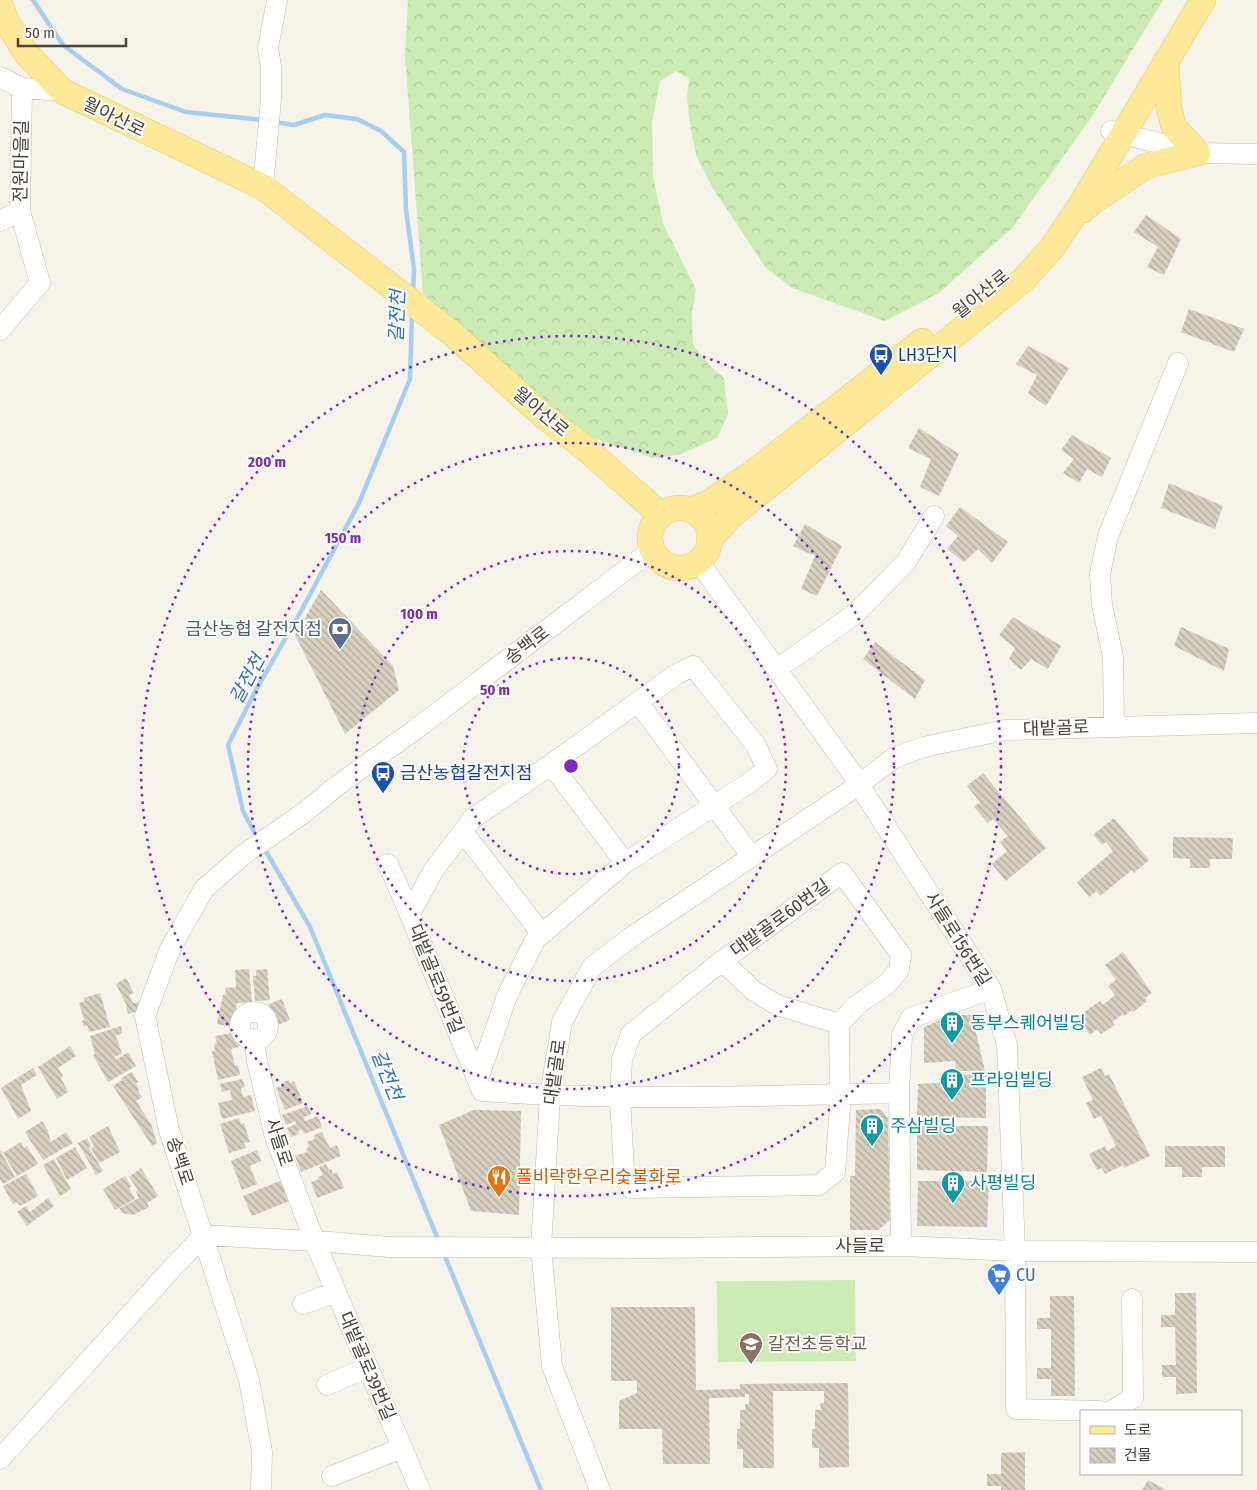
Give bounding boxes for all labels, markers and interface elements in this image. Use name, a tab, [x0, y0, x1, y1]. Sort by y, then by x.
scale bar	[18, 15, 125, 47]
text: 50 m	[25, 24, 55, 42]
street label: 월아산로	[79, 93, 149, 141]
street label: 전원마을길	[9, 119, 33, 203]
street label: 월아산로	[948, 265, 1014, 323]
water label: 갈전천	[385, 288, 409, 343]
bus stop icon: LH3단지	[868, 342, 894, 376]
place label: LH3단지	[898, 344, 958, 366]
street label: 월아산로	[509, 382, 573, 442]
text: 200 m	[247, 453, 286, 471]
text: 150 m	[325, 529, 361, 547]
text: 100 m	[400, 605, 438, 623]
bank icon: 금산농협 갈전지점	[327, 616, 353, 650]
place label: 금산농협 갈전지점	[185, 618, 322, 640]
street label: 송백로	[501, 621, 553, 669]
water label: 갈전천	[225, 649, 270, 708]
text: 50 m	[480, 681, 510, 699]
street label: 대밭골로	[1023, 716, 1089, 740]
centre of rings	[562, 757, 580, 775]
bus stop icon: 금산농협갈전지점	[370, 760, 396, 794]
place label: 금산농협갈전지점	[400, 762, 532, 784]
street label: 대밭골로60번길	[726, 875, 834, 961]
street label: 사들로156번길	[920, 888, 996, 990]
street label: 대밭골로59번길	[404, 921, 468, 1037]
building icon: 동부스퀘어빌딩	[939, 1010, 965, 1044]
place label: 동부스퀘어빌딩	[970, 1012, 1086, 1034]
street label: 대밭골로	[539, 1038, 571, 1106]
water label: 갈전천	[367, 1046, 408, 1105]
building icon: 프라임빌딩	[939, 1067, 965, 1101]
place label: 프라임빌딩	[970, 1069, 1053, 1091]
building icon: 주삼빌딩	[859, 1113, 885, 1147]
street label: 사들로	[261, 1115, 297, 1169]
place label: 주삼빌딩	[890, 1115, 956, 1137]
street label: 송백로	[162, 1134, 198, 1188]
restaurant icon: 폴비락한우리숯불화로	[486, 1164, 512, 1198]
place label: 폴비락한우리숯불화로	[516, 1166, 682, 1188]
building icon: 사평빌딩	[940, 1170, 966, 1204]
place label: 사평빌딩	[970, 1172, 1036, 1194]
street label: 사들로	[835, 1235, 885, 1257]
supermarket icon: CU	[986, 1262, 1012, 1296]
place label: CU	[1016, 1264, 1036, 1286]
street label: 대밭골로39번길	[334, 1308, 400, 1424]
school or university icon: 갈전초등학교	[738, 1331, 764, 1365]
place label: 갈전초등학교	[768, 1333, 867, 1355]
legend	[1080, 1410, 1242, 1475]
text: 도로	[1124, 1421, 1152, 1439]
text: 건물	[1124, 1446, 1152, 1464]

